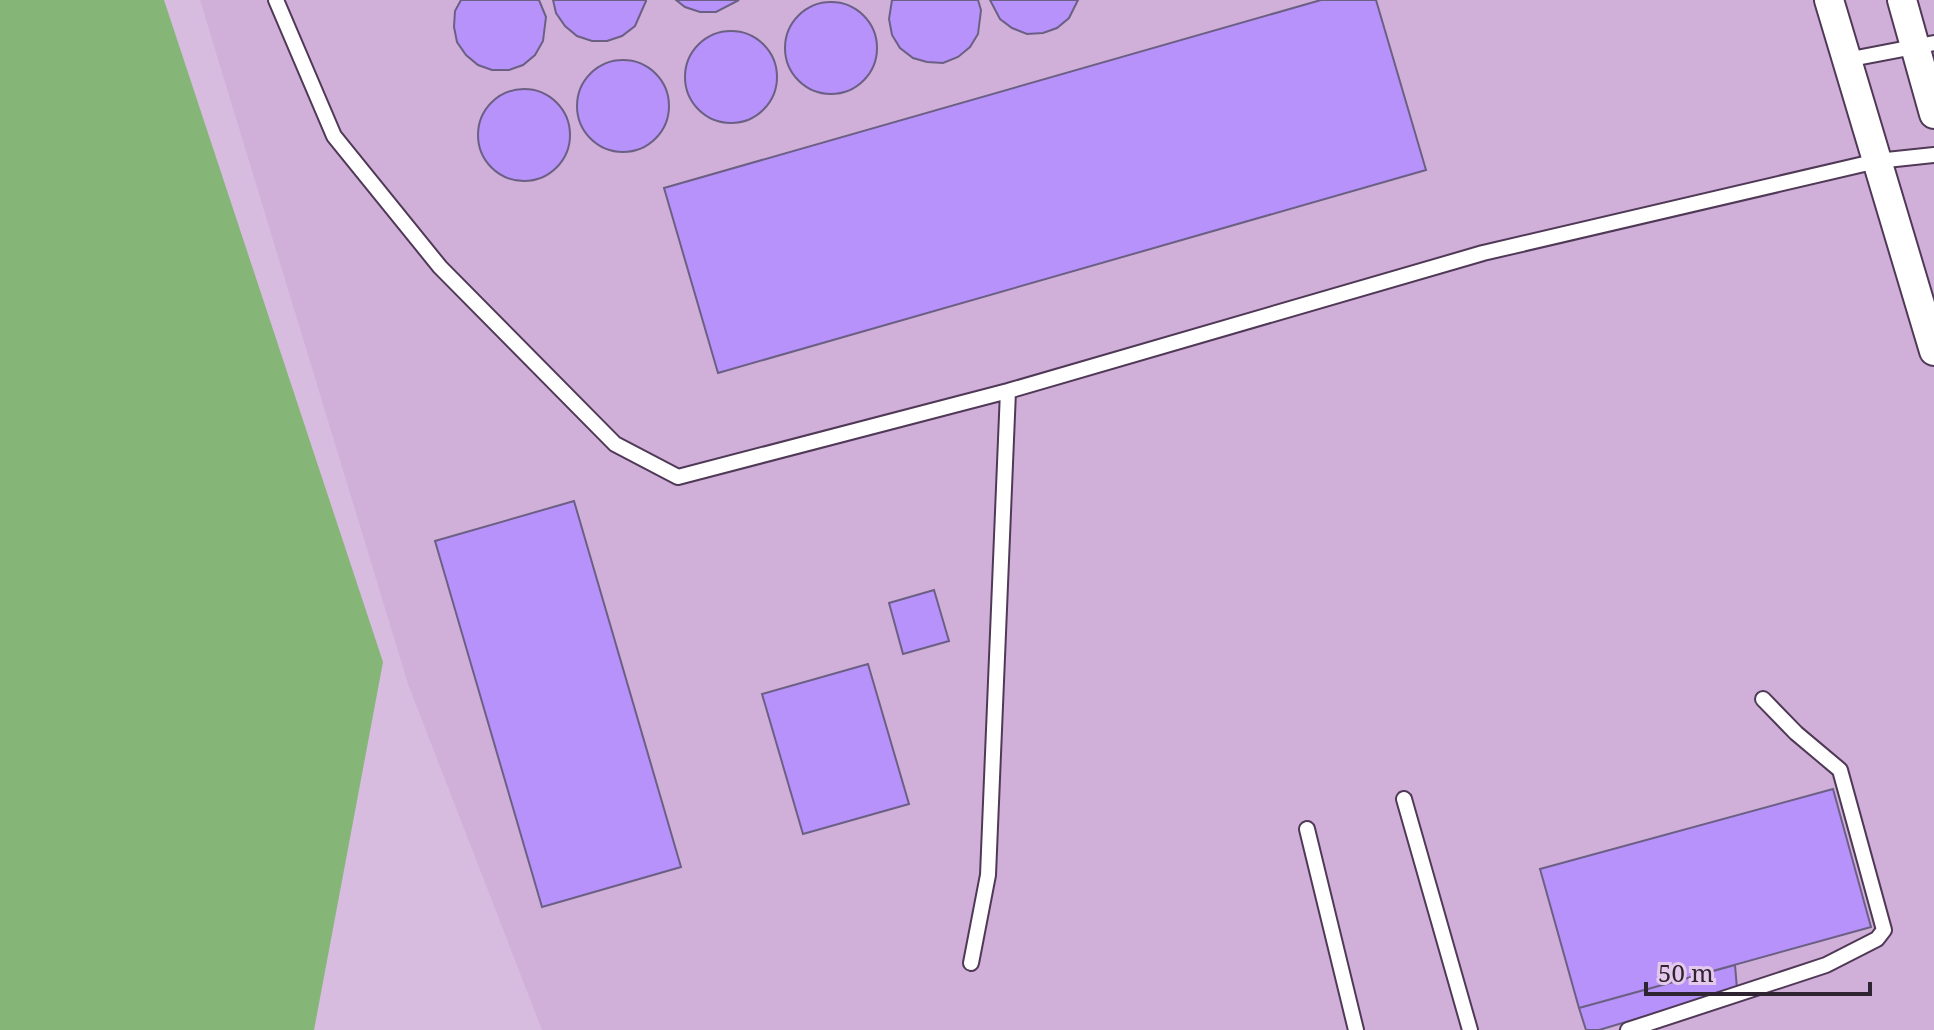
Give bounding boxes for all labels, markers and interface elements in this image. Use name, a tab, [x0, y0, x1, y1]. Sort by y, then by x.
scale bar	[1646, 946, 1870, 996]
text: 50 m	[1658, 956, 1714, 989]

